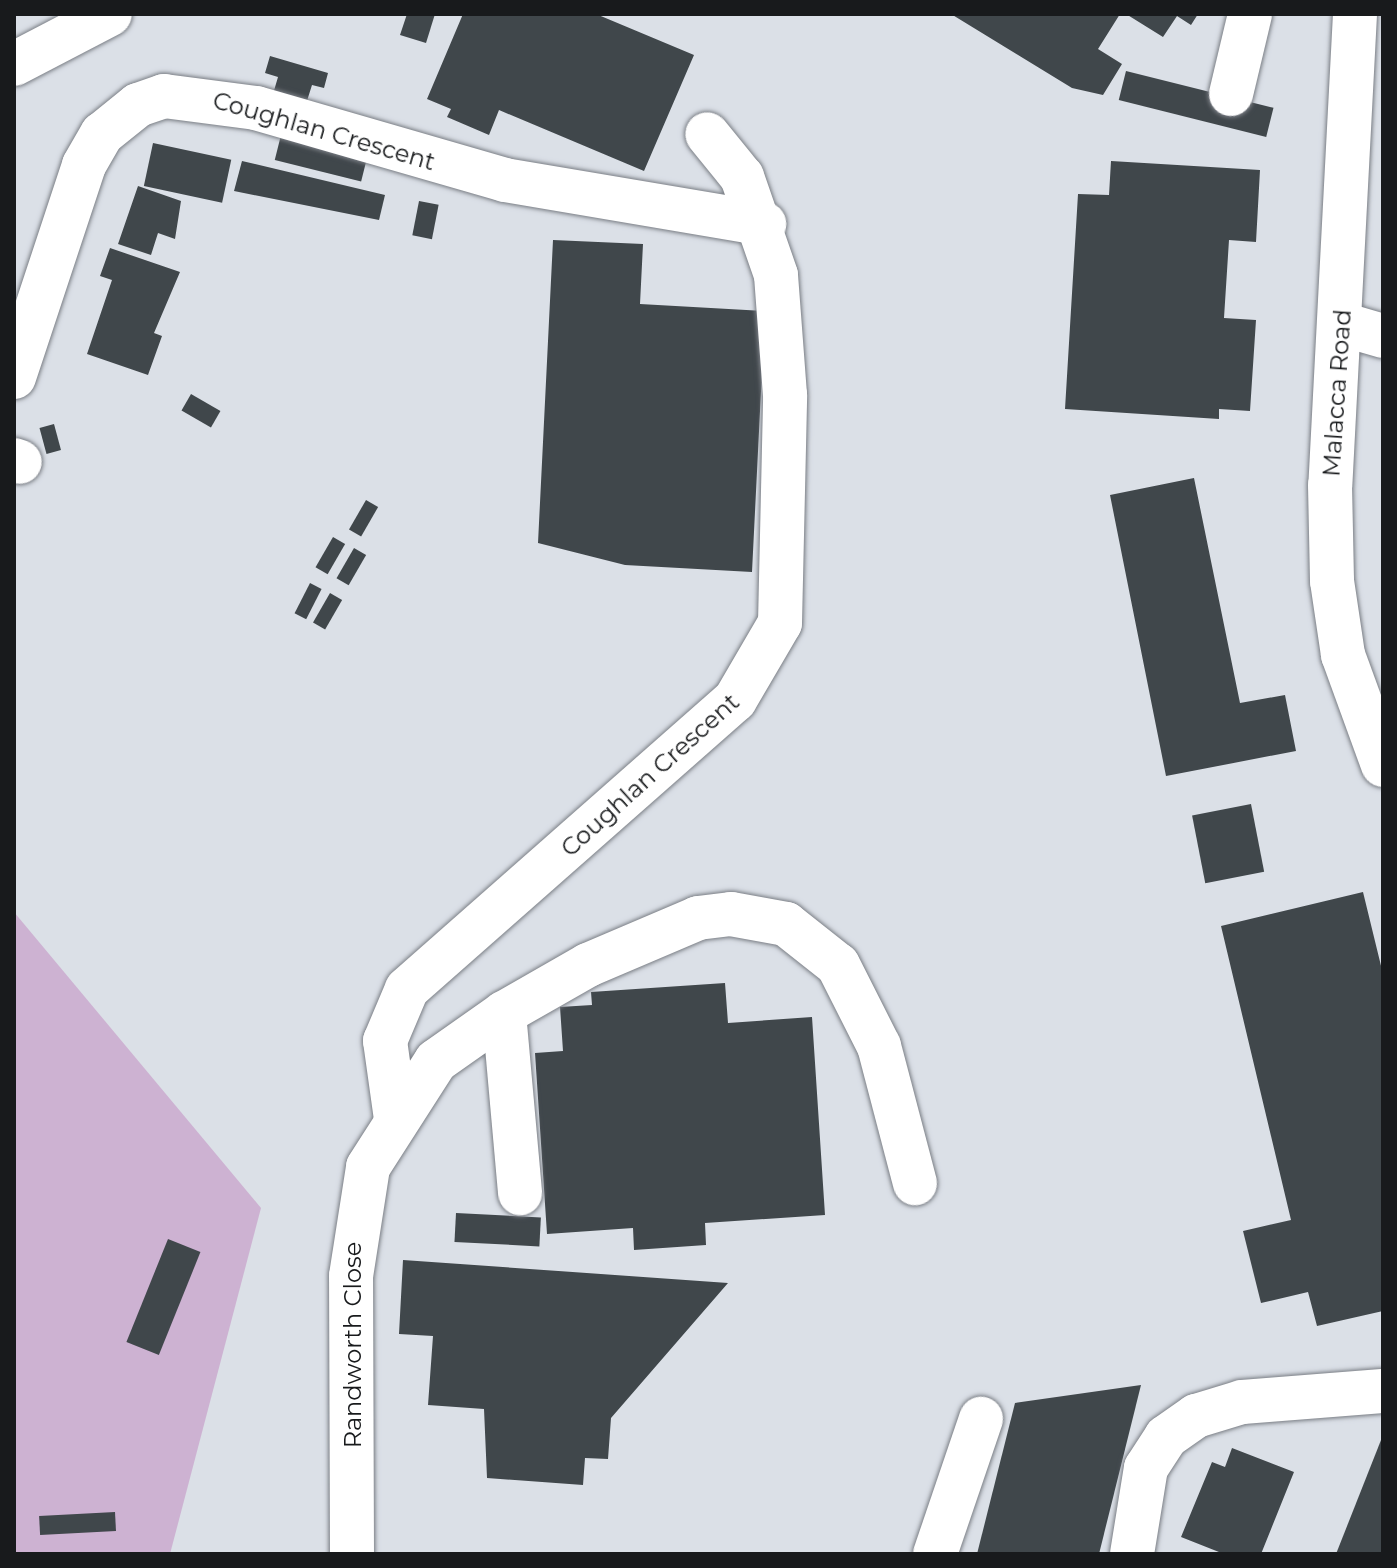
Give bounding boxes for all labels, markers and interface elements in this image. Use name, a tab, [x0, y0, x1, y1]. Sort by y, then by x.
street label: Coughlan Crescent	[210, 85, 438, 177]
street label: Malacca Road	[1317, 308, 1357, 478]
street label: Coughlan Crescent	[555, 687, 745, 863]
street label: Randworth Close	[339, 1242, 367, 1448]

